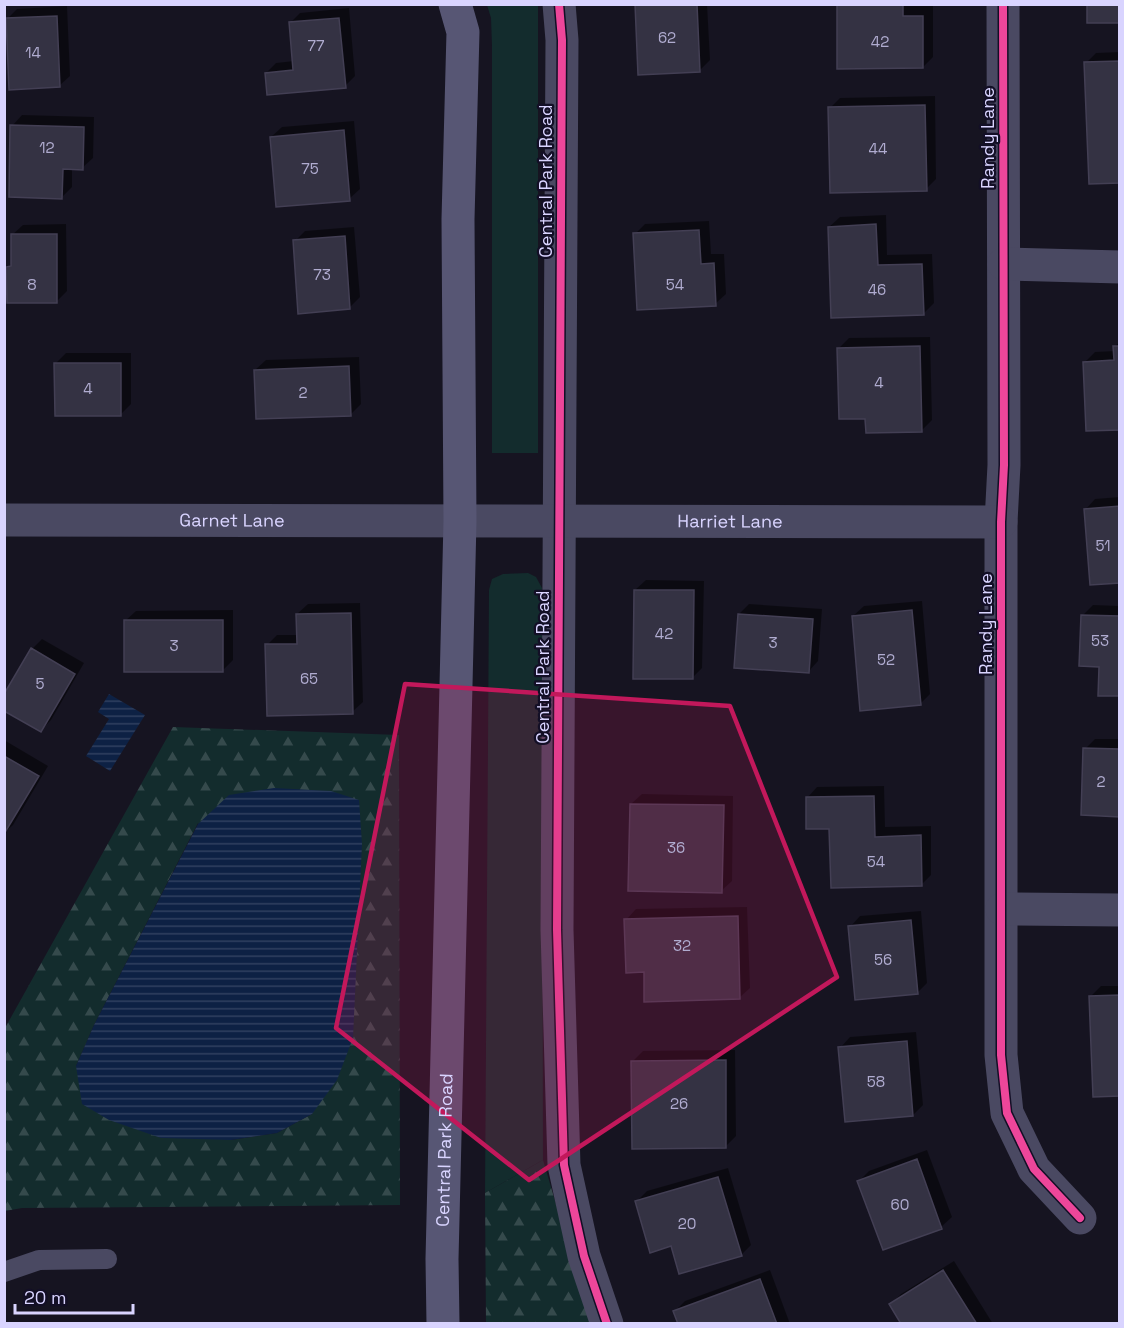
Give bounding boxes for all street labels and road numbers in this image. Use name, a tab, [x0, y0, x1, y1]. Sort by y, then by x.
street label: Randy Lane	[976, 87, 999, 189]
street label: Central Park Road	[534, 104, 557, 258]
street label: Garnet Lane	[179, 508, 285, 532]
street label: Harriet Lane	[677, 509, 783, 533]
street label: Randy Lane	[974, 573, 997, 675]
street label: Central Park Road	[531, 590, 554, 744]
street label: Central Park Road	[431, 1073, 458, 1227]

